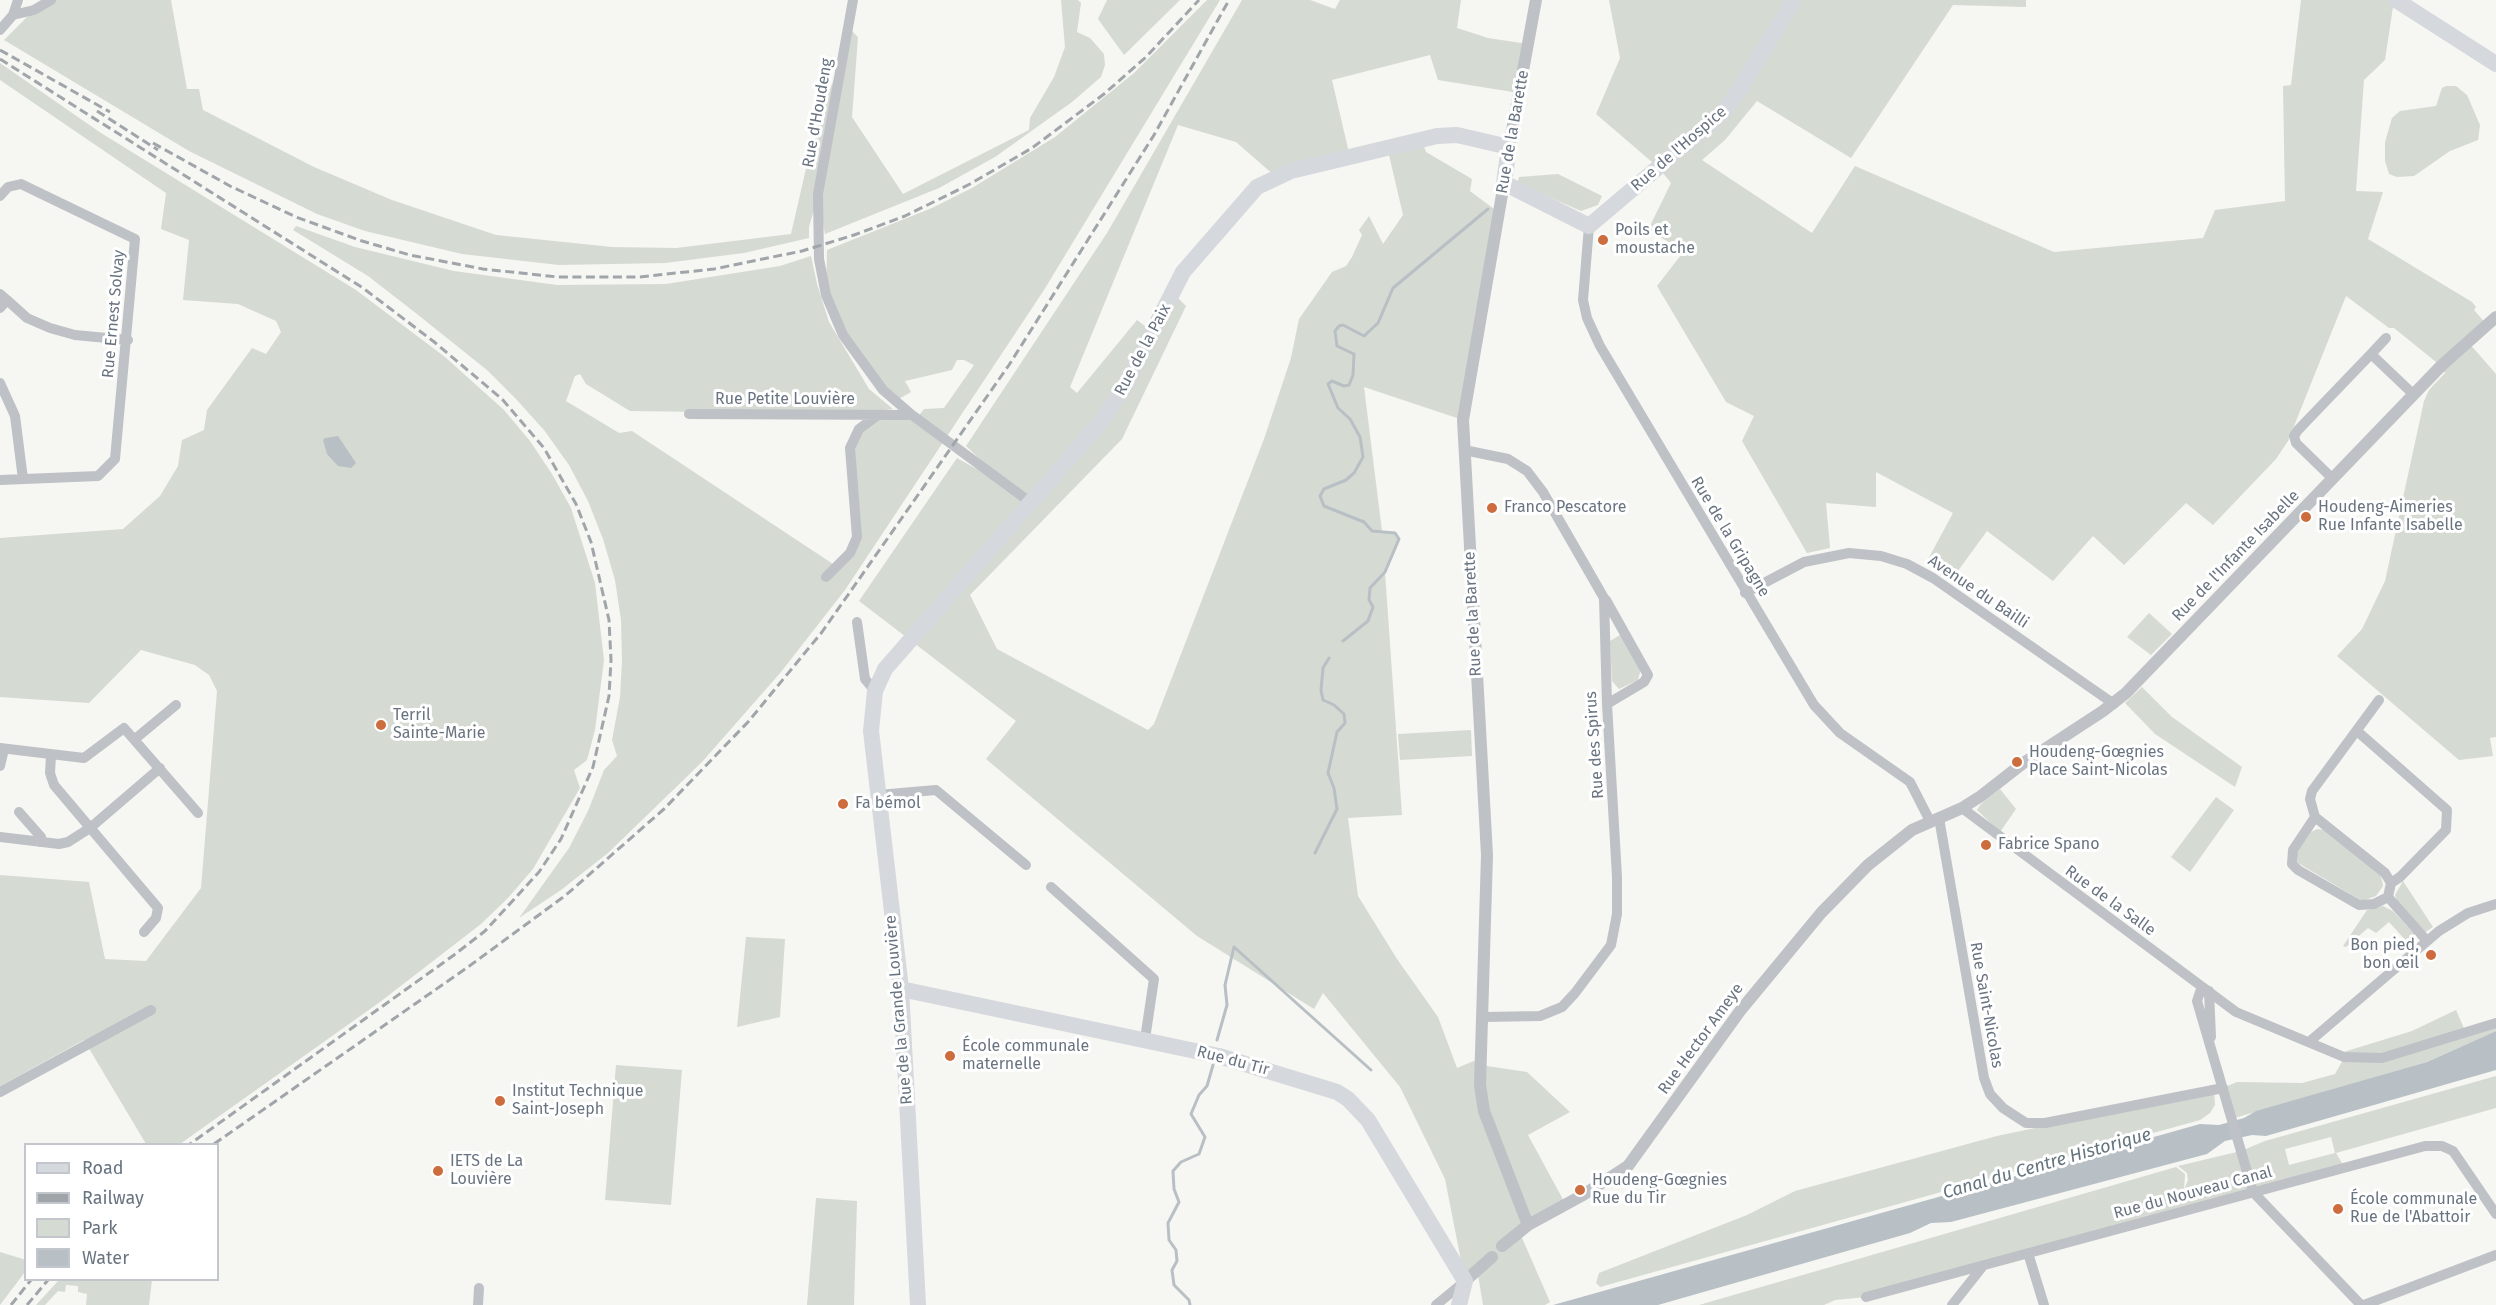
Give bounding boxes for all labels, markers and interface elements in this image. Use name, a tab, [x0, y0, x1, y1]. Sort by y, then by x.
street label: Rue d'Houdeng	[799, 57, 837, 169]
street label: Rue de la Barette	[1493, 69, 1533, 195]
street label: Rue de l'Hospice	[1627, 102, 1731, 196]
place label: Poils et moustache	[1615, 221, 1695, 259]
marker: Poils et moustache	[1596, 233, 1610, 247]
street label: Rue Ernest Solvay	[99, 249, 129, 379]
street label: Rue de la Paix	[1111, 301, 1175, 399]
street label: Rue Petite Louvière	[715, 390, 855, 410]
street label: Rue de la Gripagne	[1686, 473, 1774, 601]
street label: Rue de l'Infante Isabelle	[2168, 486, 2304, 626]
place label: Franco Pescatore	[1504, 498, 1626, 518]
place label: Houdeng-Aimeries Rue Infante Isabelle	[2318, 498, 2463, 536]
marker: Franco Pescatore	[1485, 501, 1499, 515]
marker: Houdeng-Aimeries Rue Infante Isabelle	[2299, 510, 2313, 524]
street label: Rue de la Barette	[1460, 551, 1486, 677]
street label: Avenue du Bailli	[1924, 551, 2032, 633]
street label: Rue des Spirus	[1582, 691, 1608, 799]
place label: Terril Sainte-Marie	[393, 706, 486, 744]
marker: Terril Sainte-Marie	[374, 718, 388, 732]
place label: Houdeng-Gœgnies Place Saint-Nicolas	[2029, 743, 2167, 781]
marker: Houdeng-Gœgnies Place Saint-Nicolas	[2010, 755, 2024, 769]
place label: Fa bémol	[855, 794, 921, 814]
marker: Fa bémol	[836, 797, 850, 811]
place label: Fabrice Spano	[1998, 835, 2100, 855]
marker: Fabrice Spano	[1979, 838, 1993, 852]
street label: Rue de la Salle	[2061, 862, 2159, 940]
street label: Rue de la Grande Louvière	[881, 914, 917, 1106]
place label: Bon pied, bon œil	[2350, 936, 2419, 974]
street label: Rue Saint-Nicolas	[1965, 941, 2007, 1069]
marker: Bon pied, bon œil	[2424, 948, 2438, 962]
street label: Rue Hector Ameye	[1654, 980, 1748, 1098]
place label: École communale maternelle	[962, 1037, 1089, 1075]
street label: Rue du Tir	[1195, 1042, 1271, 1080]
marker: École communale maternelle	[943, 1049, 957, 1063]
place label: Institut Technique Saint-Joseph	[512, 1082, 644, 1120]
marker: Institut Technique Saint-Joseph	[493, 1094, 507, 1108]
water label: Canal du Centre Historique	[1940, 1124, 2154, 1204]
legend	[24, 1143, 219, 1281]
place label: IETS de La Louvière	[450, 1152, 523, 1190]
text: Road	[82, 1157, 124, 1179]
street label: Rue du Nouveau Canal	[2112, 1163, 2274, 1223]
marker: IETS de La Louvière	[431, 1164, 445, 1178]
place label: Houdeng-Gœgnies Rue du Tir	[1592, 1171, 1727, 1209]
marker: Houdeng-Gœgnies Rue du Tir	[1573, 1183, 1587, 1197]
text: Railway	[82, 1187, 144, 1209]
place label: École communale Rue de l'Abattoir	[2350, 1190, 2477, 1228]
marker: École communale Rue de l'Abattoir	[2331, 1202, 2345, 1216]
text: Park	[82, 1217, 117, 1239]
text: Water	[82, 1247, 129, 1269]

